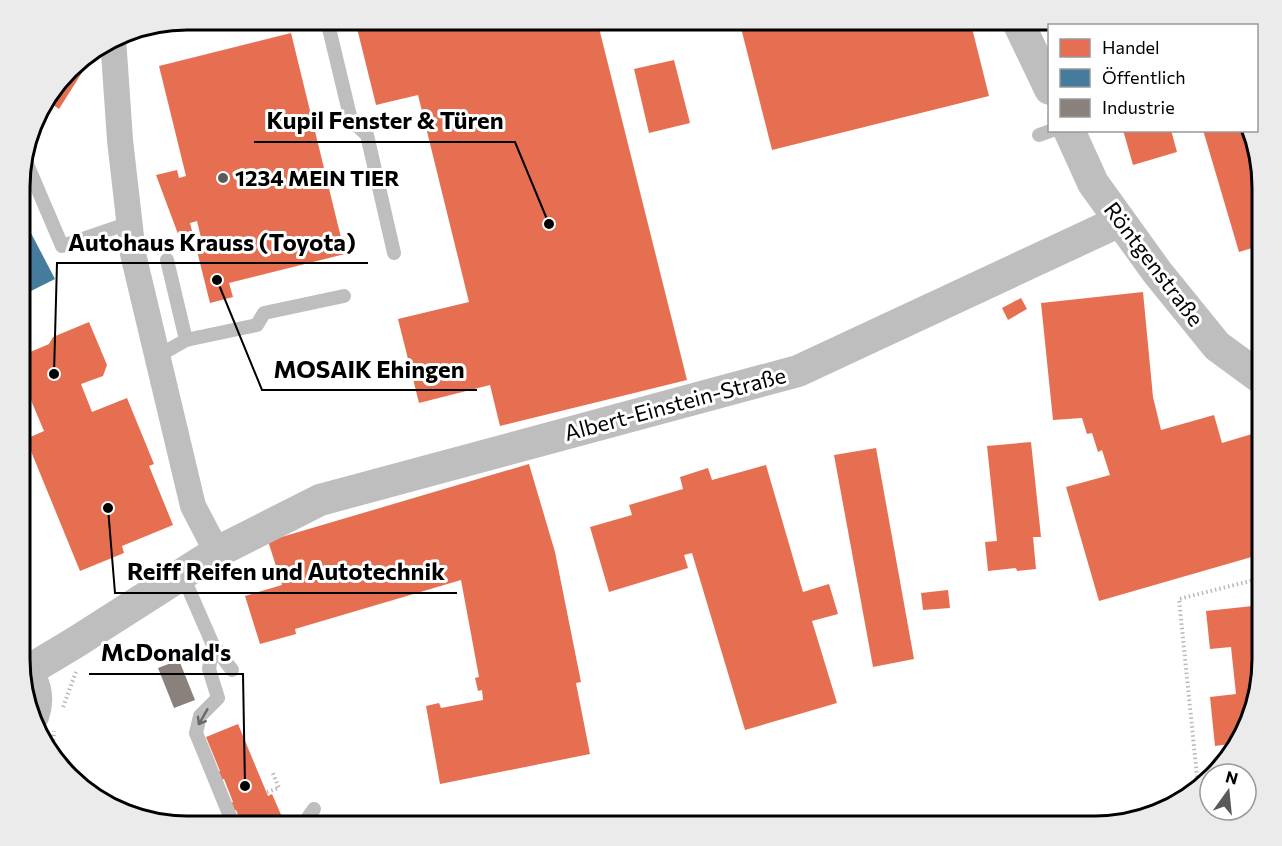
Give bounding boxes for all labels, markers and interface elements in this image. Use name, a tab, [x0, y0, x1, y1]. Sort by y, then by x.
legend	[1048, 24, 1258, 132]
text: Handel	[1102, 36, 1160, 58]
text: Öffentlich	[1102, 66, 1186, 88]
text: Industrie	[1102, 96, 1175, 118]
callout: Kupil Fenster & Türen	[254, 100, 515, 142]
text: Kupil Fenster & Türen	[266, 105, 504, 134]
place label: 1234 MEIN TIER	[235, 164, 399, 191]
marker: 1234 MEIN TIER	[216, 171, 230, 185]
street label: Röntgenstraße	[1099, 196, 1210, 331]
callout: Autohaus Krauss (Toyota)	[57, 221, 368, 263]
text: Autohaus Krauss (Toyota)	[68, 227, 356, 256]
callout: MOSAIK Ehingen	[262, 348, 477, 390]
text: MOSAIK Ehingen	[273, 354, 465, 383]
street label: Albert-Einstein-Straße	[561, 361, 789, 446]
callout: Reiff Reifen und Autotechnik	[115, 551, 457, 593]
text: Reiff Reifen und Autotechnik	[127, 556, 445, 585]
callout: McDonald's	[89, 632, 243, 674]
text: McDonald's	[101, 637, 231, 666]
one-way arrow	[196, 709, 209, 726]
north arrow	[1198, 762, 1258, 822]
text: N	[1224, 766, 1240, 788]

